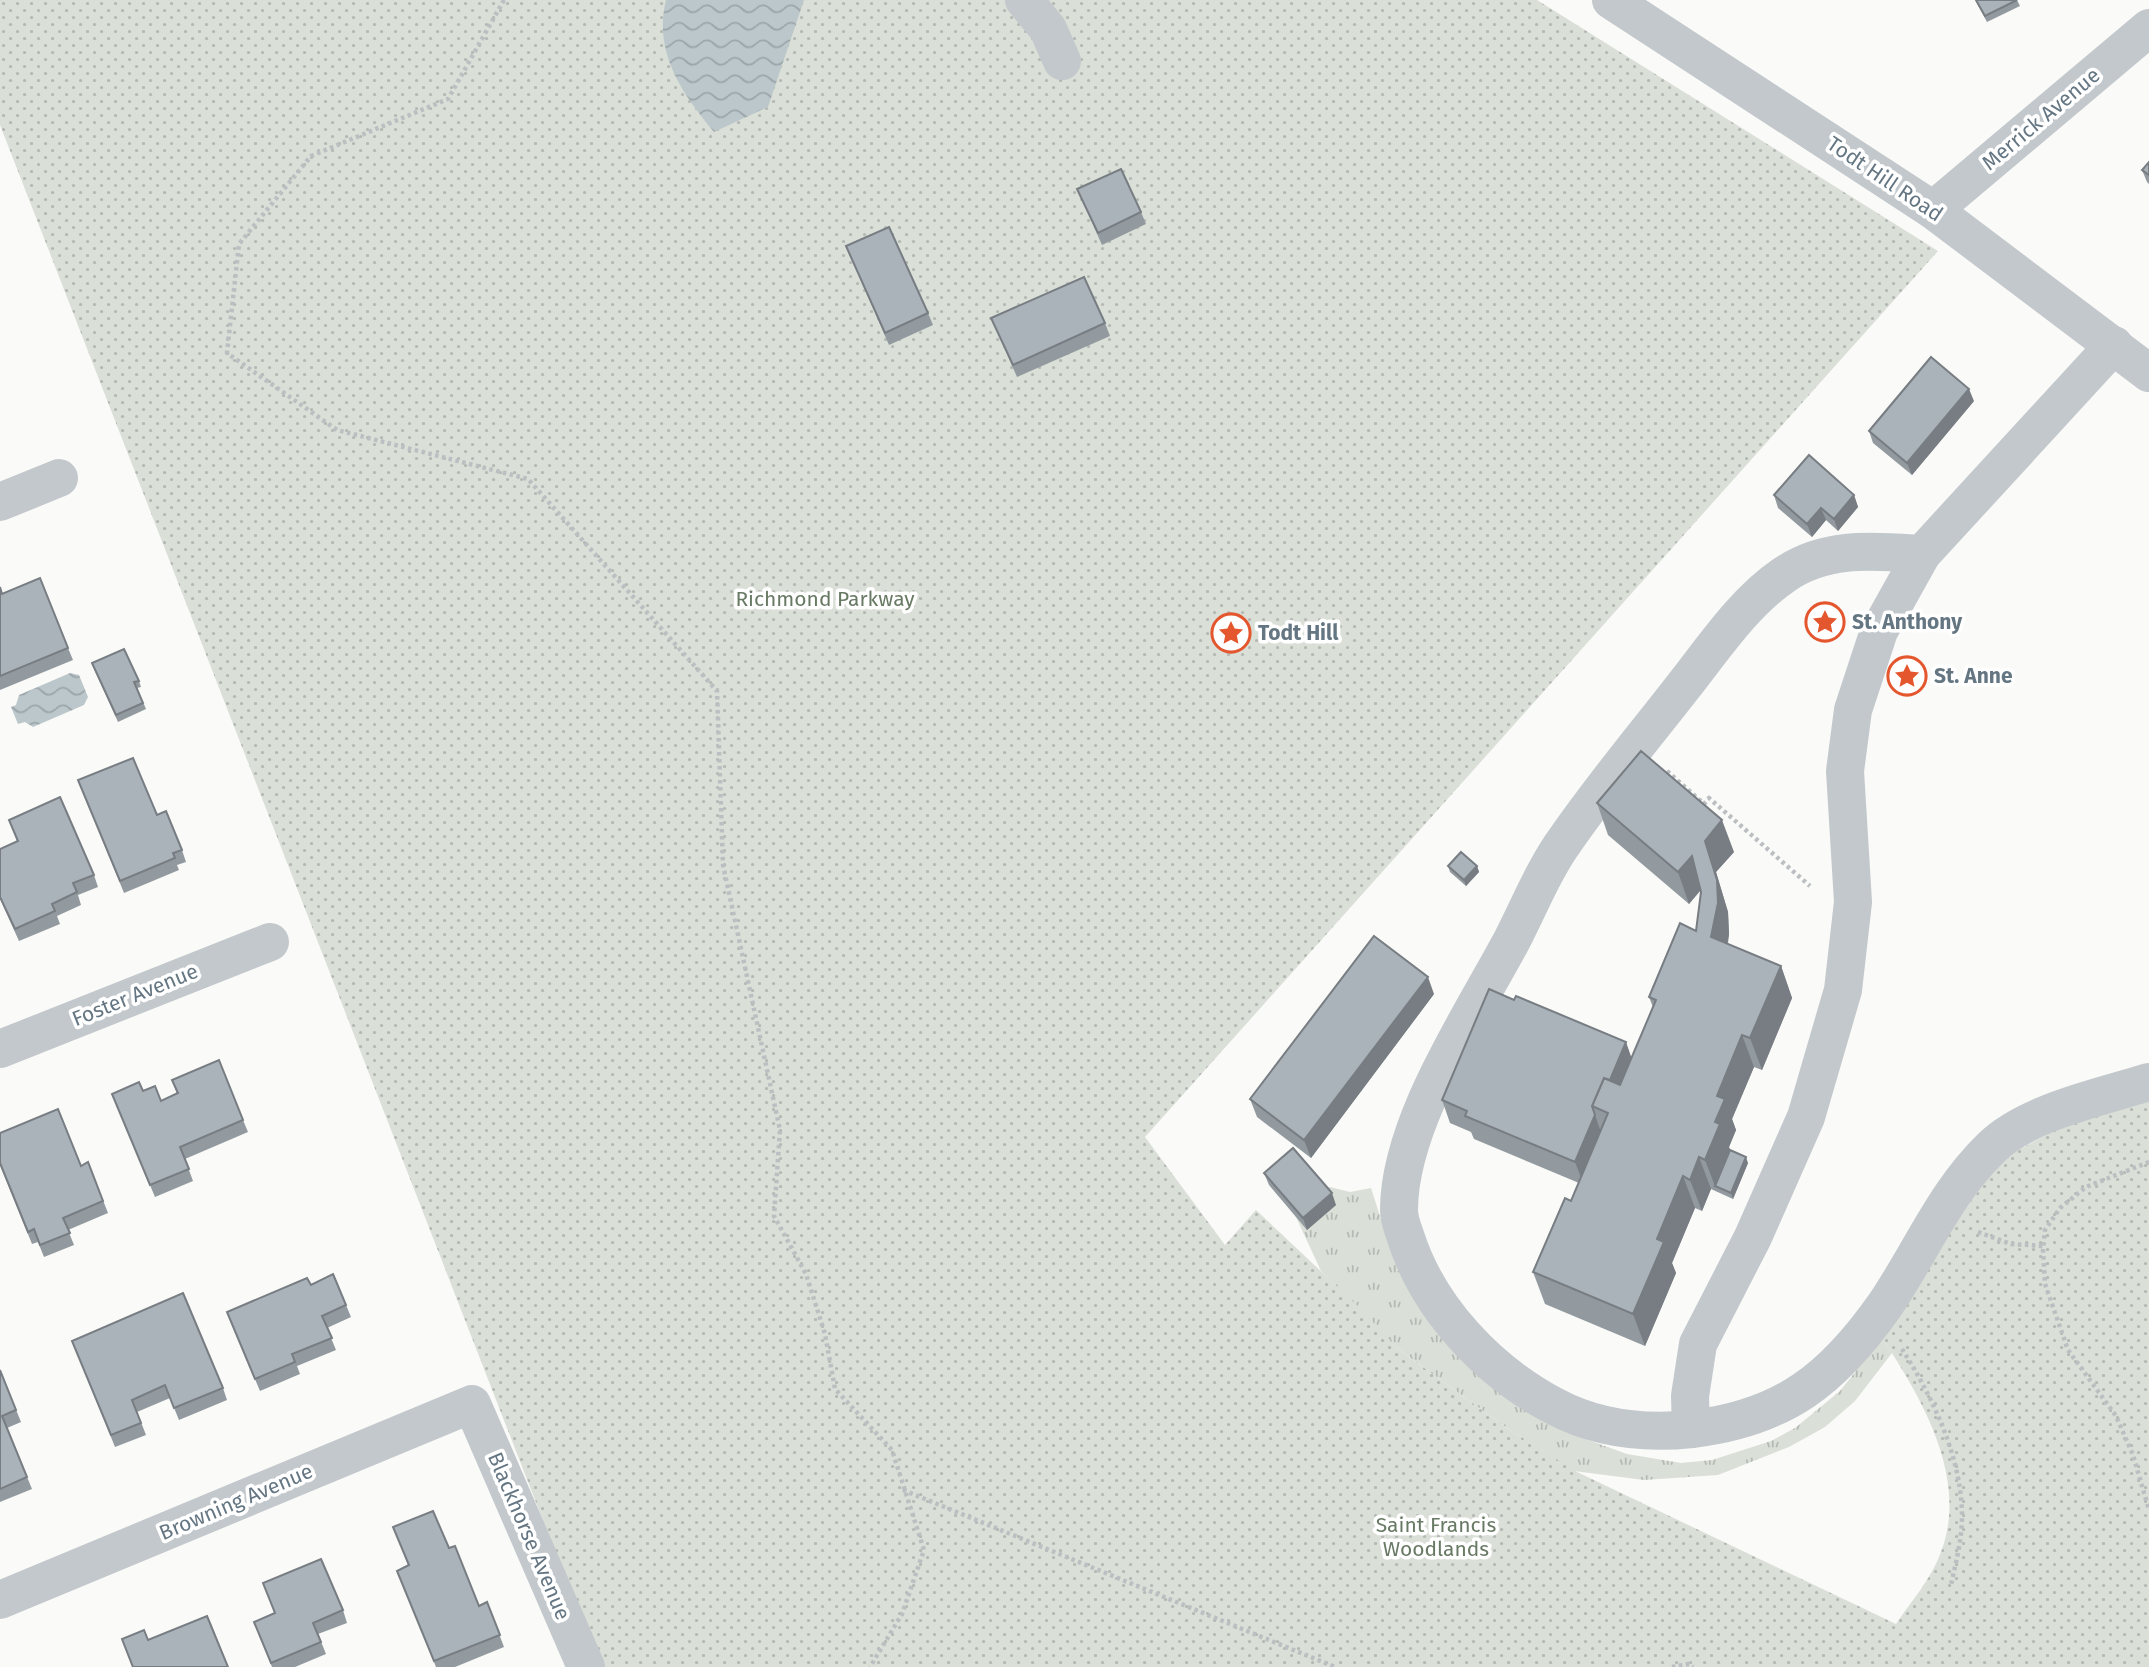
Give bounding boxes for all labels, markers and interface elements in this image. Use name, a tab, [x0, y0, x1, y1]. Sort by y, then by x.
street label: Merrick Avenue	[1977, 62, 2105, 176]
street label: Todt Hill Road	[1822, 131, 1948, 227]
park label: Richmond Parkway	[735, 586, 915, 612]
place icon: St. Anthony	[1804, 601, 1846, 643]
place label: St. Anthony	[1852, 609, 1962, 635]
place icon: Todt Hill	[1210, 612, 1252, 654]
place label: Todt Hill	[1258, 620, 1339, 646]
place icon: St. Anne	[1886, 655, 1928, 697]
place label: St. Anne	[1934, 663, 2013, 689]
street label: Foster Avenue	[68, 958, 202, 1032]
street label: Blackhorse Avenue	[482, 1448, 576, 1624]
street label: Browning Avenue	[155, 1458, 317, 1546]
park label: Saint Francis Woodlands	[1376, 1512, 1497, 1562]

